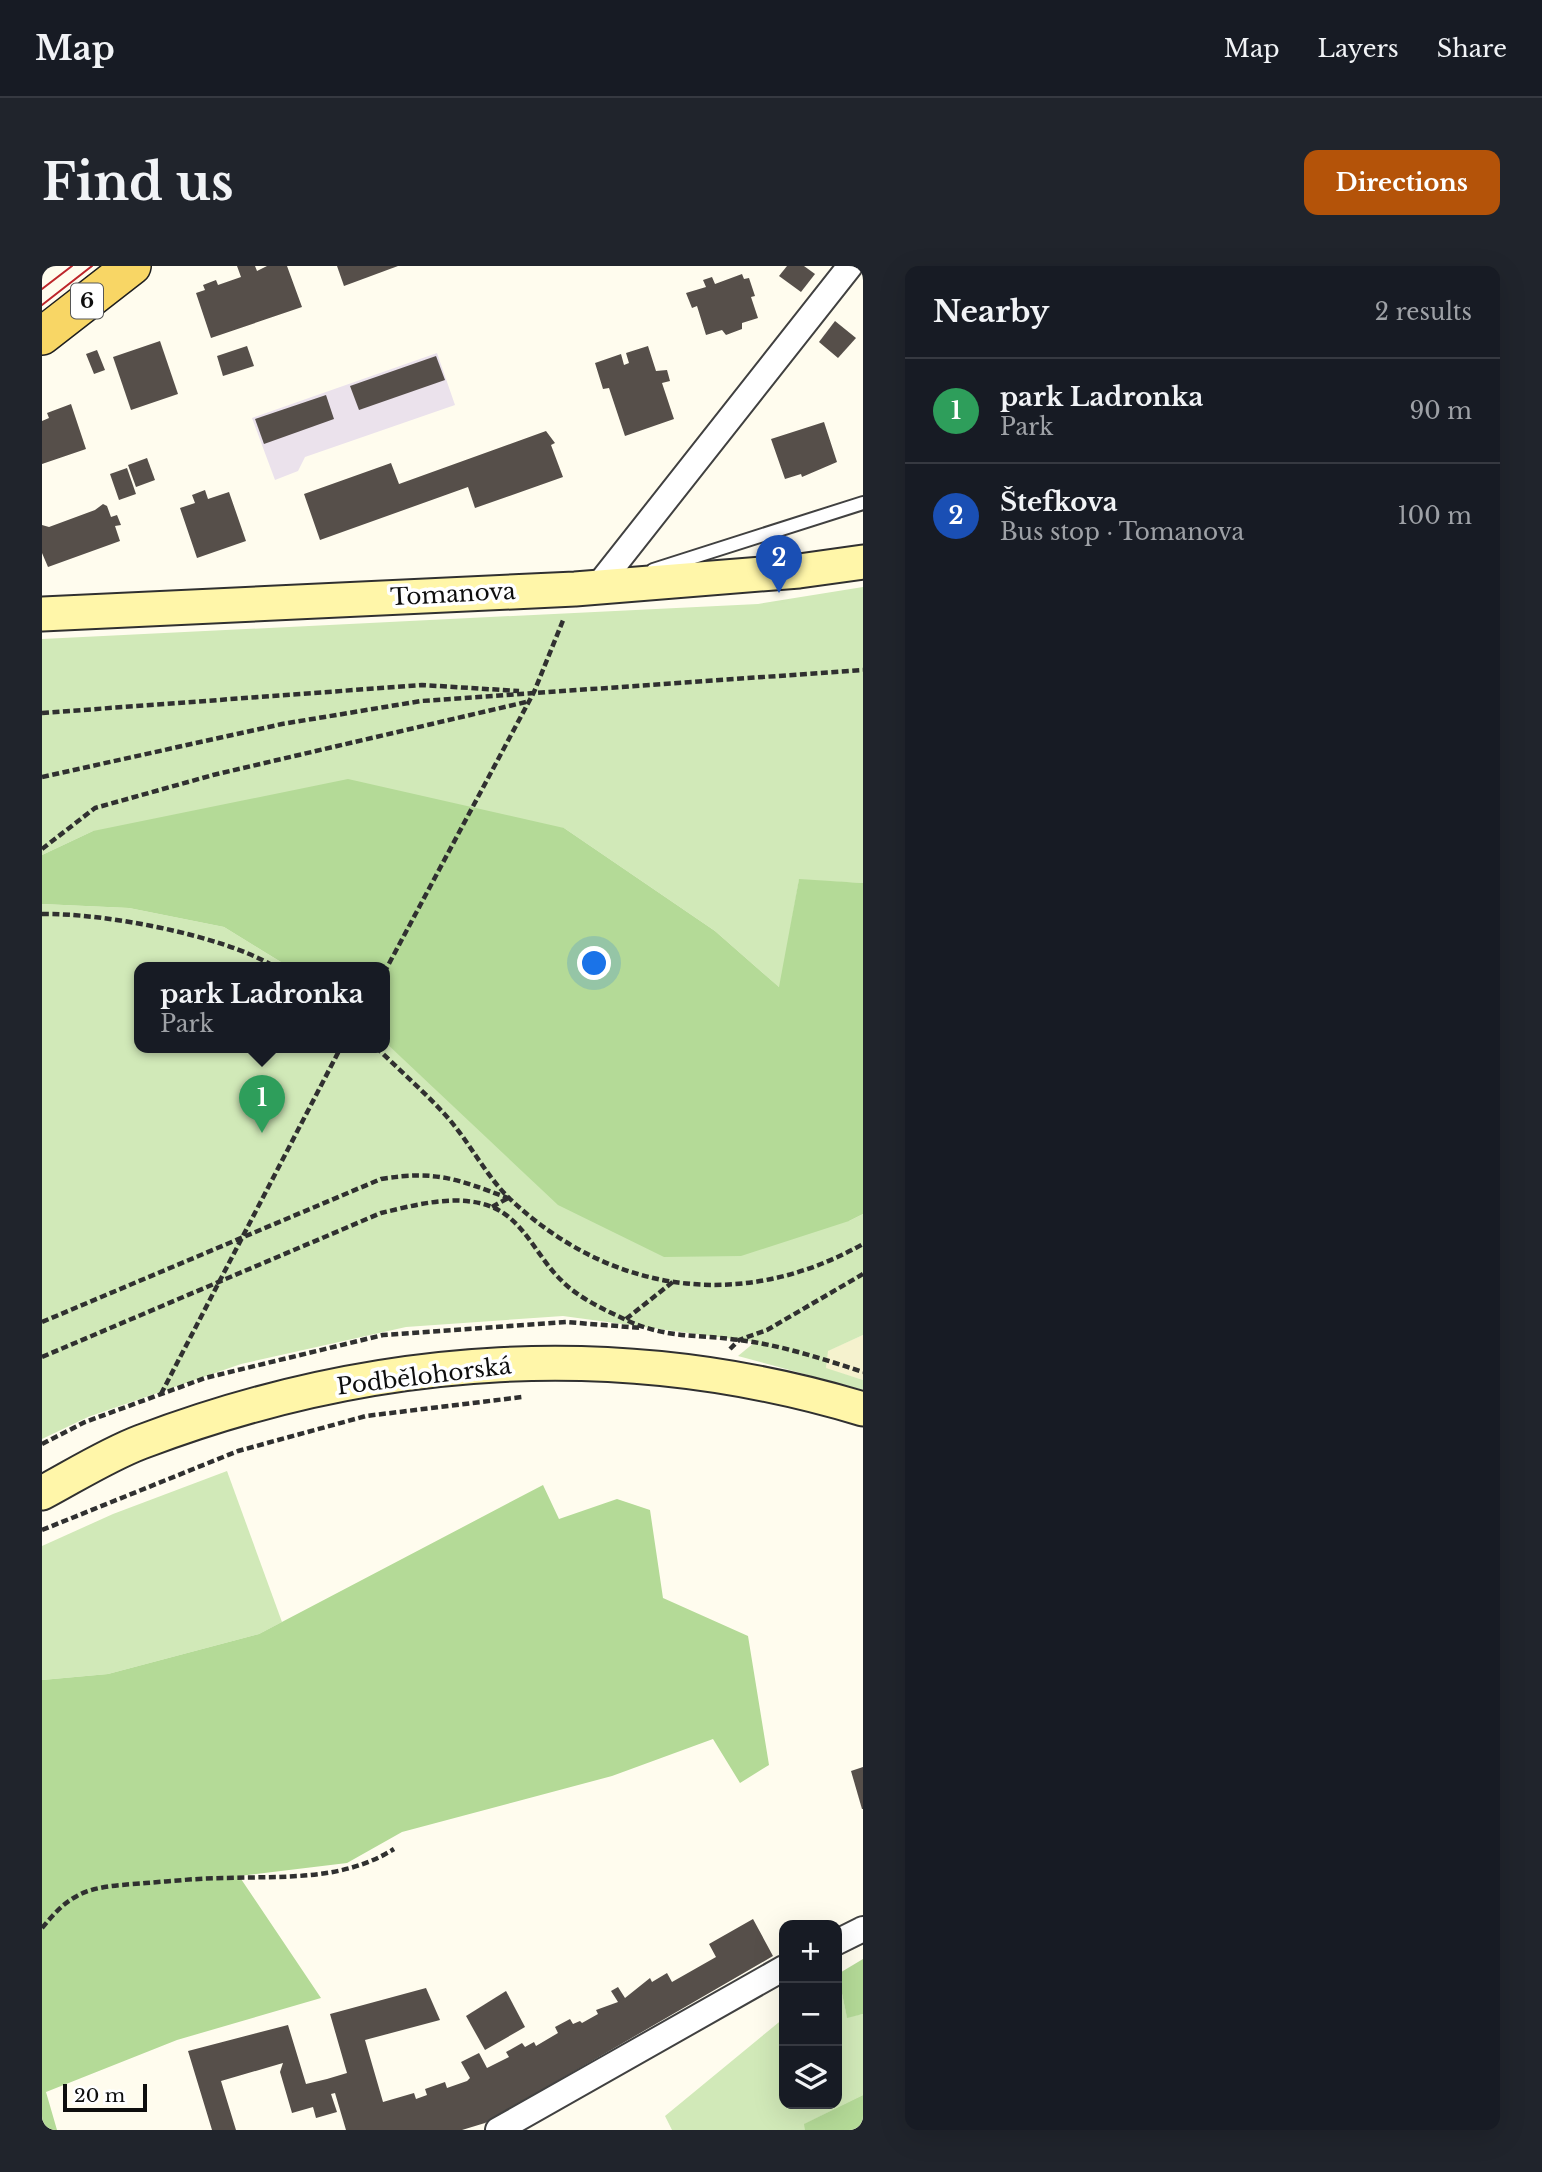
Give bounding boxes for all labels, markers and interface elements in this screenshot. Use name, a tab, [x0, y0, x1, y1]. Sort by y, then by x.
text: Map	[35, 28, 115, 69]
text: Map	[1224, 34, 1280, 63]
text: Layers	[1318, 34, 1399, 63]
text: Share	[1437, 34, 1507, 63]
button: Directions	[1304, 150, 1500, 215]
text: Find us	[42, 152, 234, 213]
road number: 6	[71, 284, 103, 318]
text: Nearby	[933, 293, 1049, 330]
text: 2 results	[1375, 298, 1472, 326]
text: park Ladronka	[1000, 381, 1203, 413]
text: 1	[951, 397, 961, 425]
text: 90 m	[1410, 397, 1472, 425]
text: Park	[1000, 413, 1053, 441]
text: Štefkova	[1000, 486, 1118, 518]
text: 2	[949, 502, 963, 530]
text: 100 m	[1398, 502, 1472, 530]
text: Bus stop · Tomanova	[1000, 518, 1244, 546]
pin: 2	[756, 535, 802, 593]
street label: Tomanova	[390, 577, 517, 611]
your location	[577, 946, 611, 980]
popup	[134, 962, 390, 1053]
text: park Ladronka	[160, 978, 364, 1010]
text: Park	[160, 1010, 214, 1038]
pin: 1	[239, 1075, 285, 1133]
street label: Podbělohorská	[335, 1351, 513, 1401]
map controls	[779, 1920, 842, 2109]
button: +	[779, 1920, 842, 1983]
button: −	[779, 1983, 842, 2046]
button: layers	[779, 2046, 842, 2109]
scale bar	[63, 2081, 147, 2113]
text: 20 m	[74, 2084, 125, 2107]

